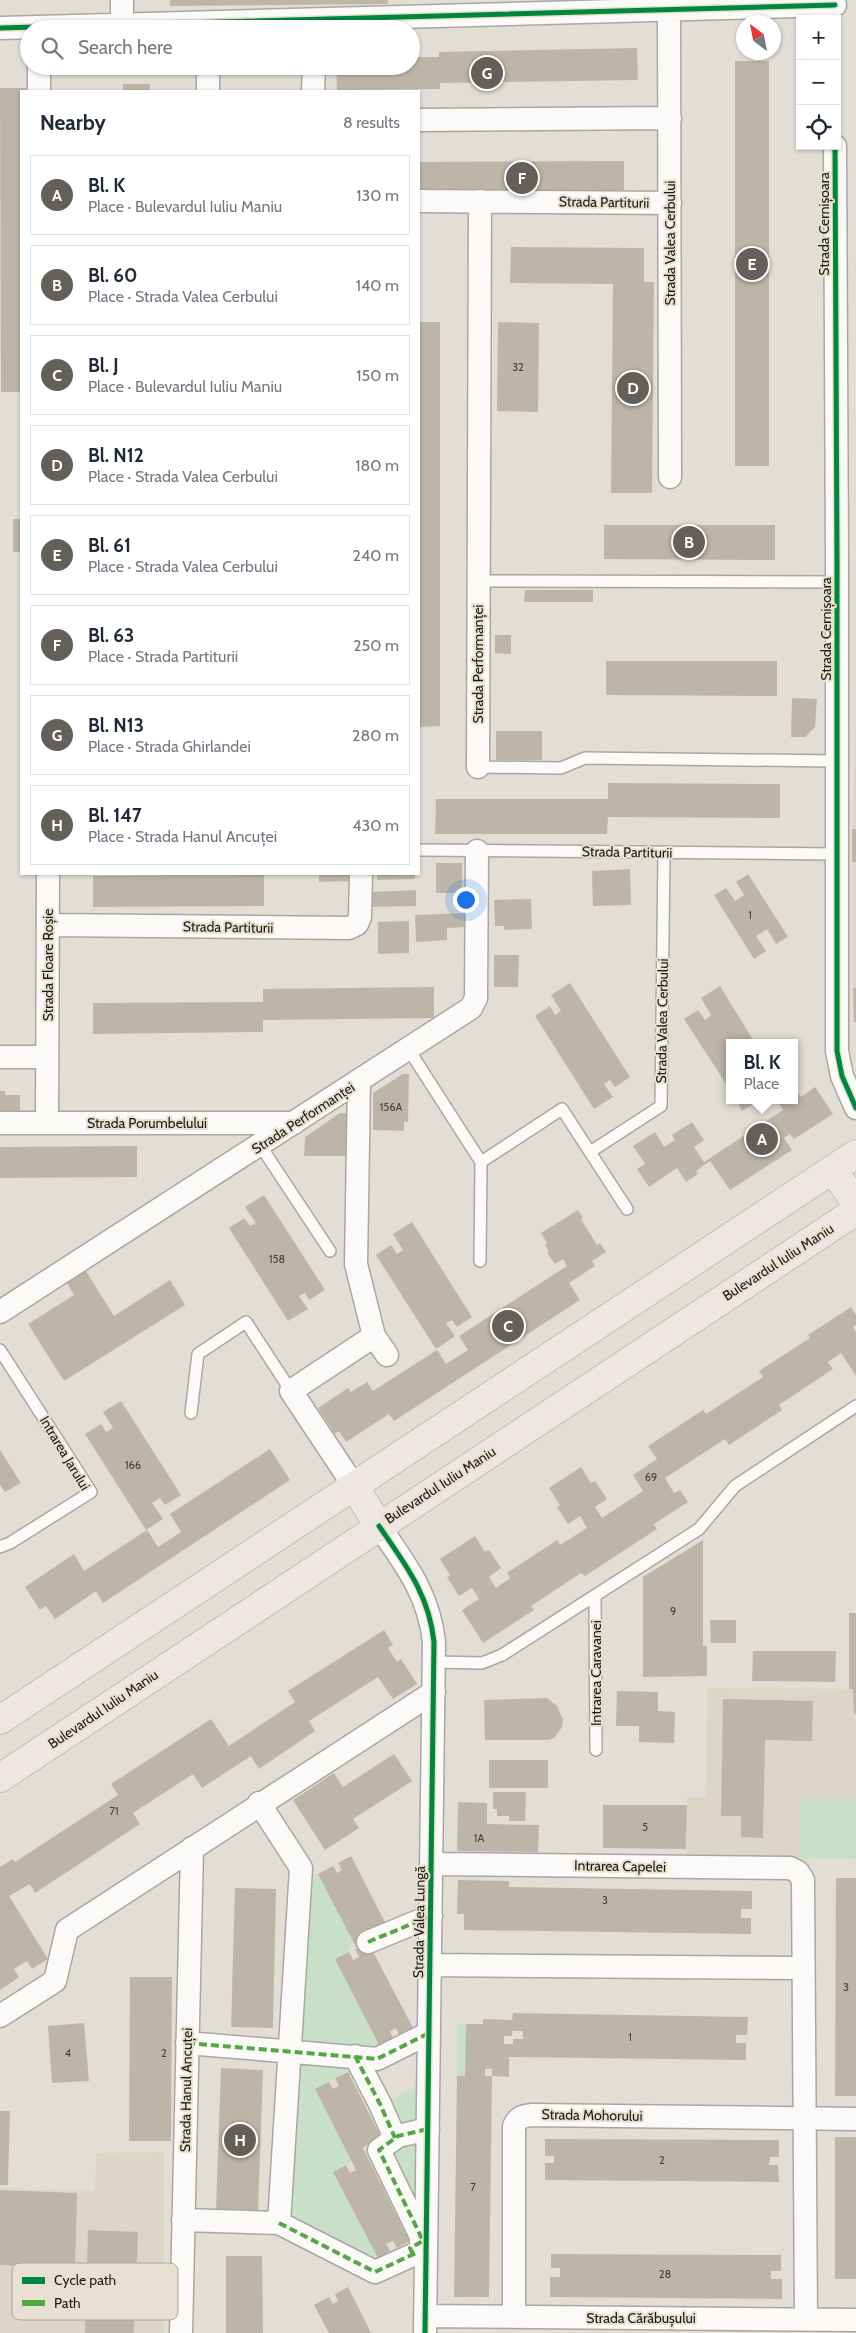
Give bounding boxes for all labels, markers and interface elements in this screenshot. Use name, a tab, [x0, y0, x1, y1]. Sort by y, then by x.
north arrow	[736, 15, 781, 60]
map controls	[796, 15, 841, 150]
button: +	[796, 15, 841, 60]
search box	[20, 20, 420, 75]
icon: search	[38, 34, 66, 62]
text: Search here	[78, 36, 172, 59]
pin: G	[471, 54, 503, 92]
button: −	[796, 60, 841, 105]
button: locate	[796, 105, 841, 150]
text: Nearby	[40, 110, 106, 135]
text: 8 results	[343, 113, 400, 132]
pin: F	[506, 159, 538, 197]
street label: Strada Cernișoara	[815, 172, 833, 276]
text: Bl. K	[88, 174, 125, 197]
street label: Strada Valea Cerbului	[661, 180, 679, 306]
text: A	[52, 186, 62, 205]
text: 130 m	[356, 186, 399, 205]
street label: Strada Partiturii	[559, 192, 649, 212]
text: Place · Bulevardul Iuliu Maniu	[88, 197, 282, 216]
pin: E	[736, 245, 768, 283]
text: Bl. 60	[88, 264, 137, 287]
text: B	[52, 276, 62, 295]
text: 140 m	[356, 276, 399, 295]
text: Place · Strada Valea Cerbului	[88, 287, 278, 306]
text: Bl. J	[88, 354, 119, 377]
house number: 32	[512, 360, 524, 374]
text: C	[52, 366, 62, 385]
text: 150 m	[356, 366, 399, 385]
pin: D	[617, 369, 649, 407]
text: Place · Bulevardul Iuliu Maniu	[88, 377, 282, 396]
text: Bl. N12	[88, 444, 144, 467]
text: D	[51, 456, 63, 475]
text: 180 m	[355, 456, 399, 475]
text: Place · Strada Valea Cerbului	[88, 467, 278, 486]
pin: B	[673, 523, 705, 561]
text: Bl. 61	[88, 534, 131, 557]
text: E	[52, 546, 62, 565]
text: 240 m	[353, 546, 399, 565]
text: Place · Strada Valea Cerbului	[88, 557, 278, 576]
street label: Strada Cernișoara	[817, 577, 835, 681]
street label: Strada Performanței	[469, 604, 487, 724]
text: Bl. 63	[88, 624, 134, 647]
text: F	[53, 636, 61, 655]
text: 250 m	[353, 636, 399, 655]
text: Place · Strada Partiturii	[88, 647, 238, 666]
text: Bl. N13	[88, 714, 144, 737]
text: G	[52, 726, 62, 745]
text: 280 m	[352, 726, 399, 745]
text: Place · Strada Ghirlandei	[88, 737, 251, 756]
text: Bl. 147	[88, 804, 142, 827]
text: H	[51, 816, 63, 835]
text: 430 m	[352, 816, 399, 835]
text: Place · Strada Hanul Ancuței	[88, 827, 277, 846]
street label: Strada Partiturii	[582, 842, 672, 862]
your location	[453, 887, 479, 913]
house number: 1	[748, 908, 752, 922]
street label: Strada Floare Roșie	[39, 909, 57, 1021]
street label: Strada Partiturii	[183, 917, 273, 937]
street label: Strada Valea Cerbului	[652, 958, 672, 1084]
popup	[726, 1039, 798, 1104]
text: Bl. K	[743, 1051, 781, 1074]
text: Place	[743, 1074, 779, 1093]
street label: Strada Performanței	[248, 1078, 358, 1158]
house number: 156A	[380, 1100, 403, 1114]
street label: Strada Porumbelului	[87, 1114, 207, 1132]
pin: A	[746, 1120, 778, 1158]
street label: Bulevardul Iuliu Maniu	[719, 1219, 837, 1305]
house number: 158	[269, 1252, 285, 1266]
pin: C	[492, 1307, 524, 1345]
street label: Intrarea Jarului	[36, 1412, 94, 1494]
street label: Bulevardul Iuliu Maniu	[381, 1442, 499, 1528]
house number: 166	[125, 1458, 141, 1472]
house number: 69	[645, 1470, 657, 1484]
house number: 9	[670, 1604, 676, 1618]
street label: Intrarea Caravanei	[587, 1620, 605, 1726]
street label: Bulevardul Iuliu Maniu	[45, 1665, 161, 1753]
house number: 71	[109, 1804, 119, 1818]
house number: 5	[642, 1820, 648, 1834]
house number: 1A	[474, 1831, 484, 1845]
street label: Intrarea Capelei	[574, 1856, 666, 1876]
street label: Strada Valea Lungă	[409, 1866, 429, 1978]
house number: 3	[602, 1893, 608, 1907]
house number: 3	[843, 1980, 849, 1994]
street label: Strada Hanul Ancuței	[176, 2028, 196, 2152]
house number: 1	[628, 2030, 632, 2044]
house number: 4	[65, 2046, 72, 2060]
house number: 2	[161, 2046, 167, 2060]
street label: Strada Mohorului	[541, 2105, 643, 2125]
pin: H	[224, 2121, 256, 2159]
house number: 2	[659, 2153, 665, 2167]
house number: 7	[470, 2180, 476, 2194]
legend	[12, 2263, 178, 2320]
house number: 28	[659, 2267, 671, 2281]
text: Cycle path	[54, 2271, 116, 2289]
text: Path	[54, 2294, 81, 2312]
street label: Strada Cărăbușului	[586, 2309, 696, 2327]

